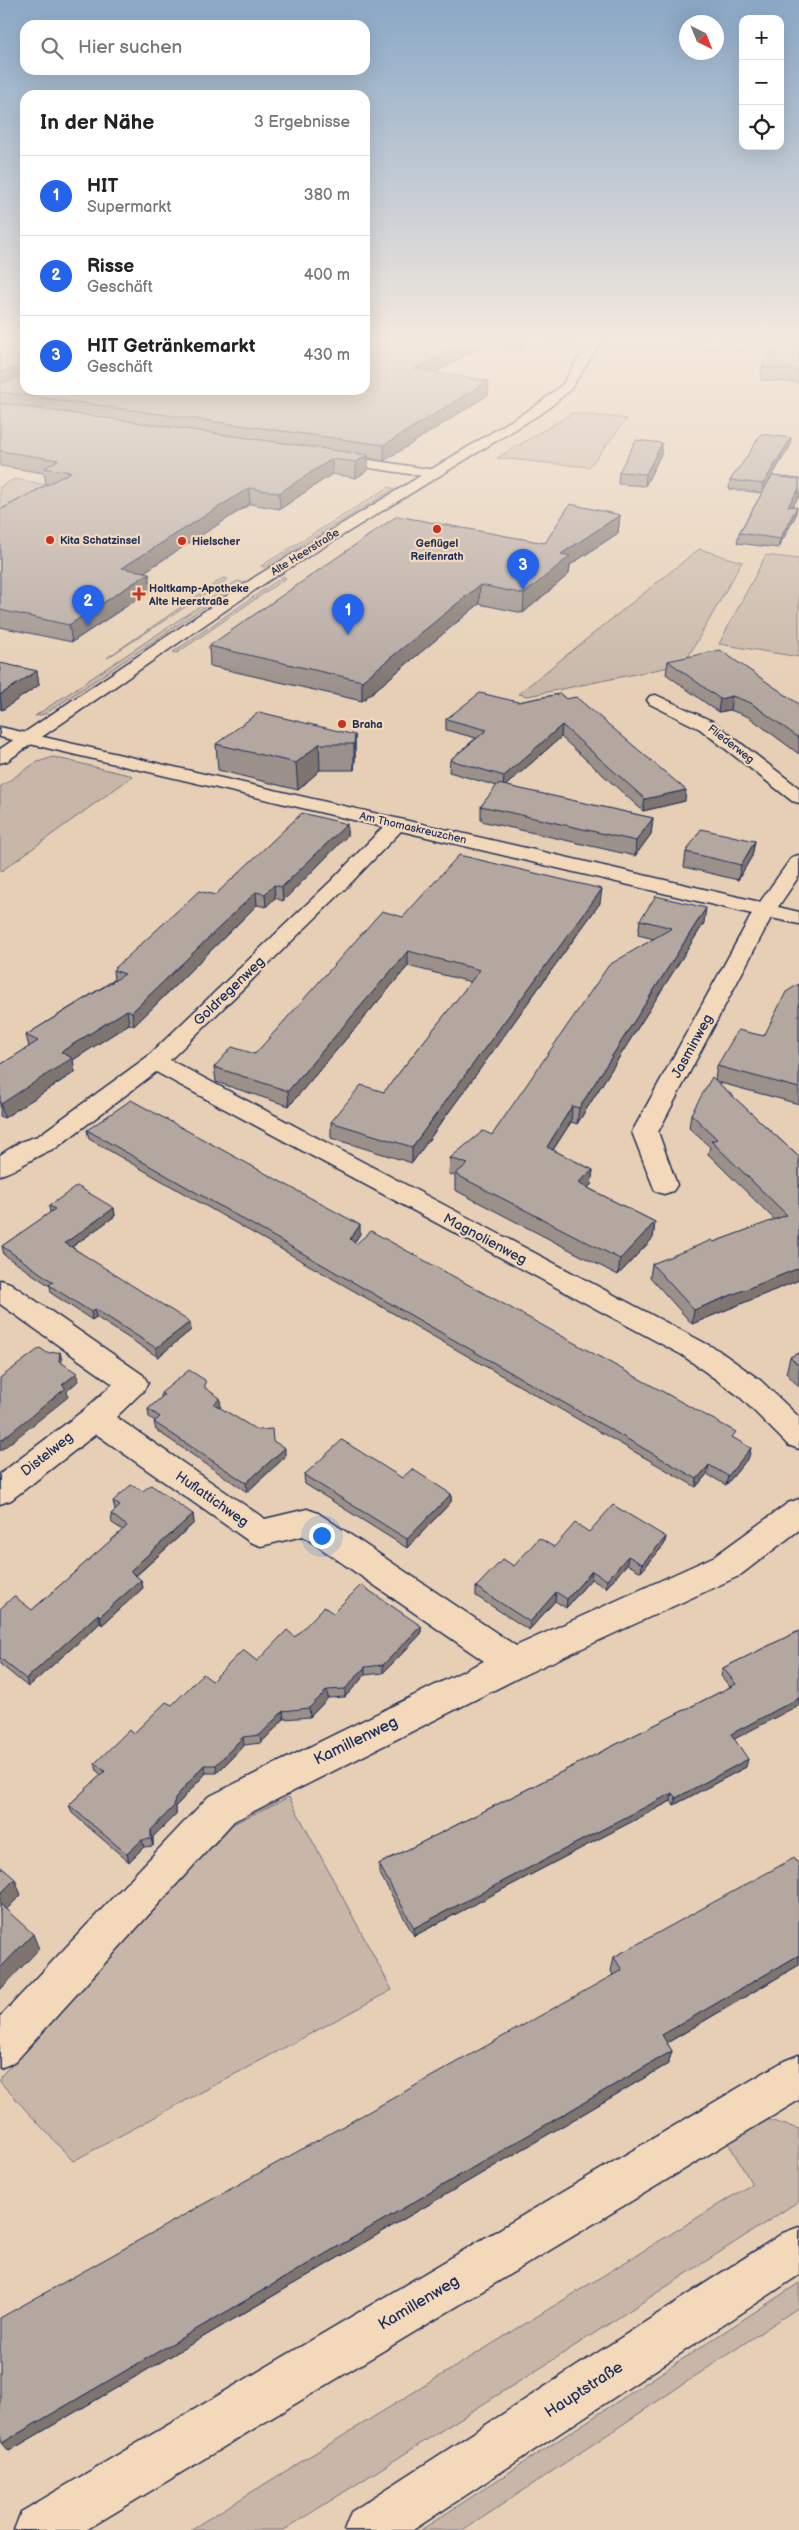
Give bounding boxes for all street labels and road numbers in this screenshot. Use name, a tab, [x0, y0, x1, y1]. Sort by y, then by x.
street label: Alte Heerstraße	[268, 526, 342, 578]
street label: Fliederweg	[705, 722, 757, 766]
street label: Am Thomaskreuzchen	[358, 809, 468, 847]
street label: Goldregenweg	[190, 953, 268, 1029]
street label: Jasminweg	[668, 1011, 716, 1081]
street label: Magnolienweg	[440, 1210, 530, 1268]
street label: Distelweg	[18, 1428, 76, 1480]
street label: Huflattichweg	[172, 1468, 252, 1530]
street label: Kamillenweg	[311, 1713, 401, 1769]
street label: Kamillenweg	[375, 2271, 463, 2335]
street label: Hauptstraße	[541, 2357, 627, 2422]

